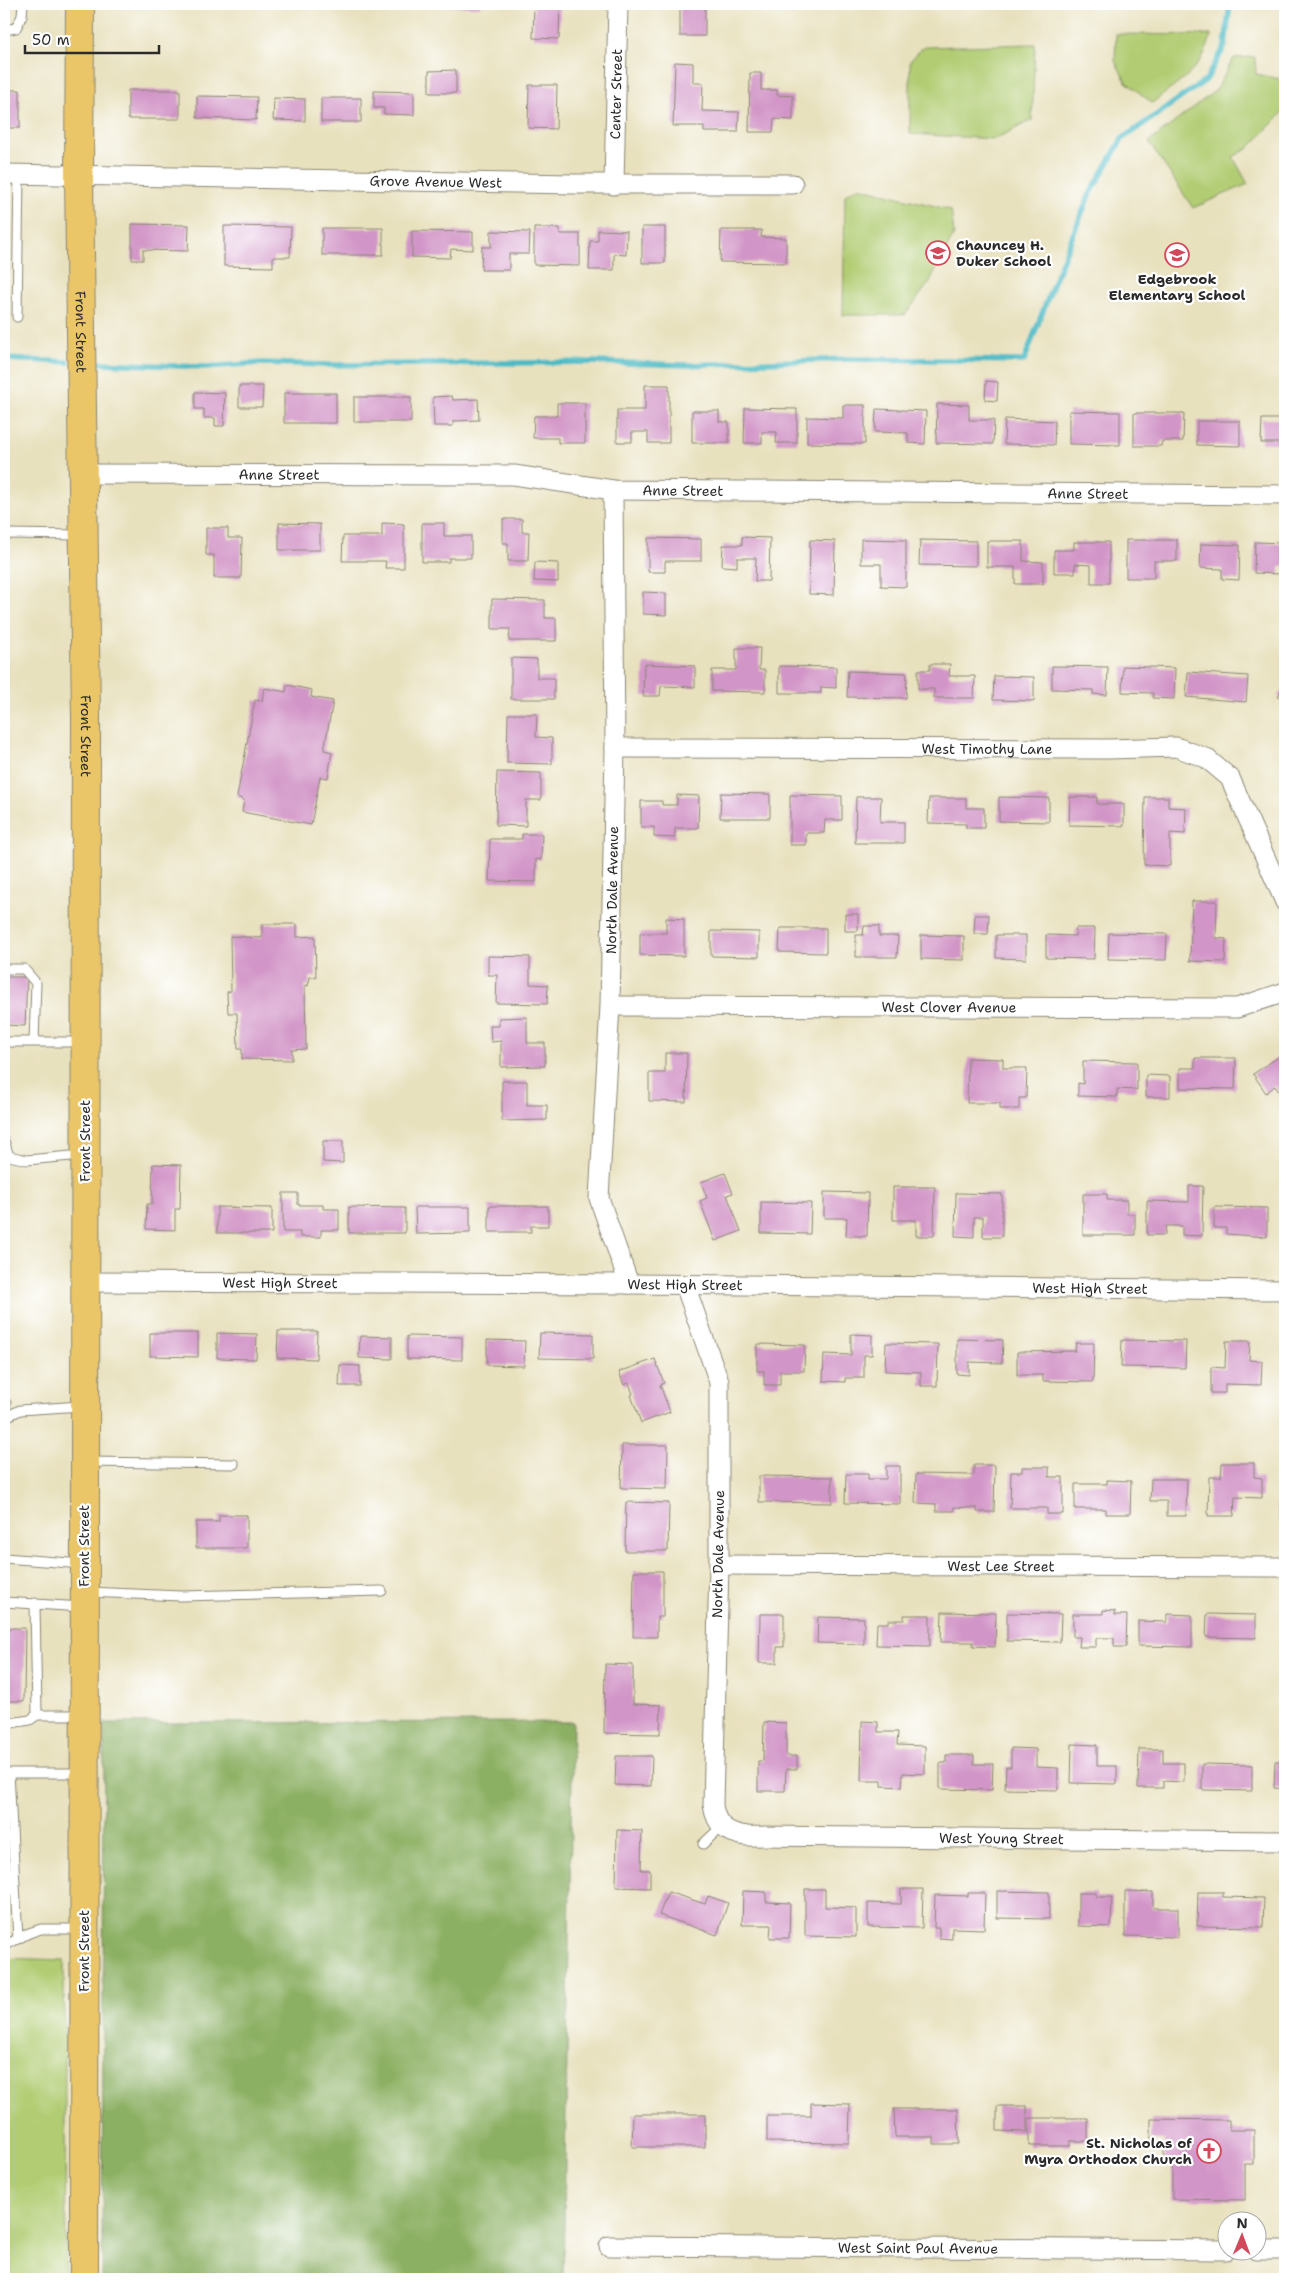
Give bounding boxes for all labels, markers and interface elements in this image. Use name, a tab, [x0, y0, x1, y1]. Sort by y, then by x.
scale bar	[25, 22, 159, 54]
text: 50 m	[32, 30, 70, 50]
street label: Center Street	[606, 49, 626, 139]
street label: Grove Avenue West	[370, 171, 502, 192]
place label: Chauncey H. Duker School	[956, 236, 1052, 270]
school or university icon: Chauncey H. Duker School	[925, 240, 951, 266]
school or university icon: Edgebrook Elementary School	[1164, 242, 1190, 268]
place label: Edgebrook Elementary School	[1109, 270, 1246, 304]
street label: Front Street	[71, 291, 91, 373]
street label: Anne Street	[238, 465, 320, 484]
street label: Anne Street	[642, 481, 723, 500]
street label: Anne Street	[1047, 484, 1128, 503]
street label: Front Street	[77, 695, 95, 777]
street label: West Timothy Lane	[922, 740, 1052, 758]
street label: North Dale Avenue	[602, 826, 622, 954]
street label: West Clover Avenue	[882, 998, 1017, 1016]
street label: Front Street	[76, 1100, 94, 1182]
street label: West High Street	[222, 1274, 338, 1292]
street label: West High Street	[627, 1275, 743, 1294]
street label: West High Street	[1032, 1279, 1148, 1298]
street label: North Dale Avenue	[708, 1490, 728, 1618]
street label: Front Street	[75, 1505, 93, 1587]
street label: West Lee Street	[947, 1557, 1055, 1575]
street label: West Young Street	[939, 1829, 1064, 1848]
street label: Front Street	[75, 1910, 93, 1992]
place label: St. Nicholas of Myra Orthodox Church	[1024, 2134, 1192, 2168]
church icon: St. Nicholas of Myra Orthodox Church	[1196, 2138, 1222, 2164]
north arrow	[1216, 2210, 1266, 2260]
text: N	[1237, 2214, 1248, 2232]
street label: West Saint Paul Avenue	[838, 2238, 998, 2258]

